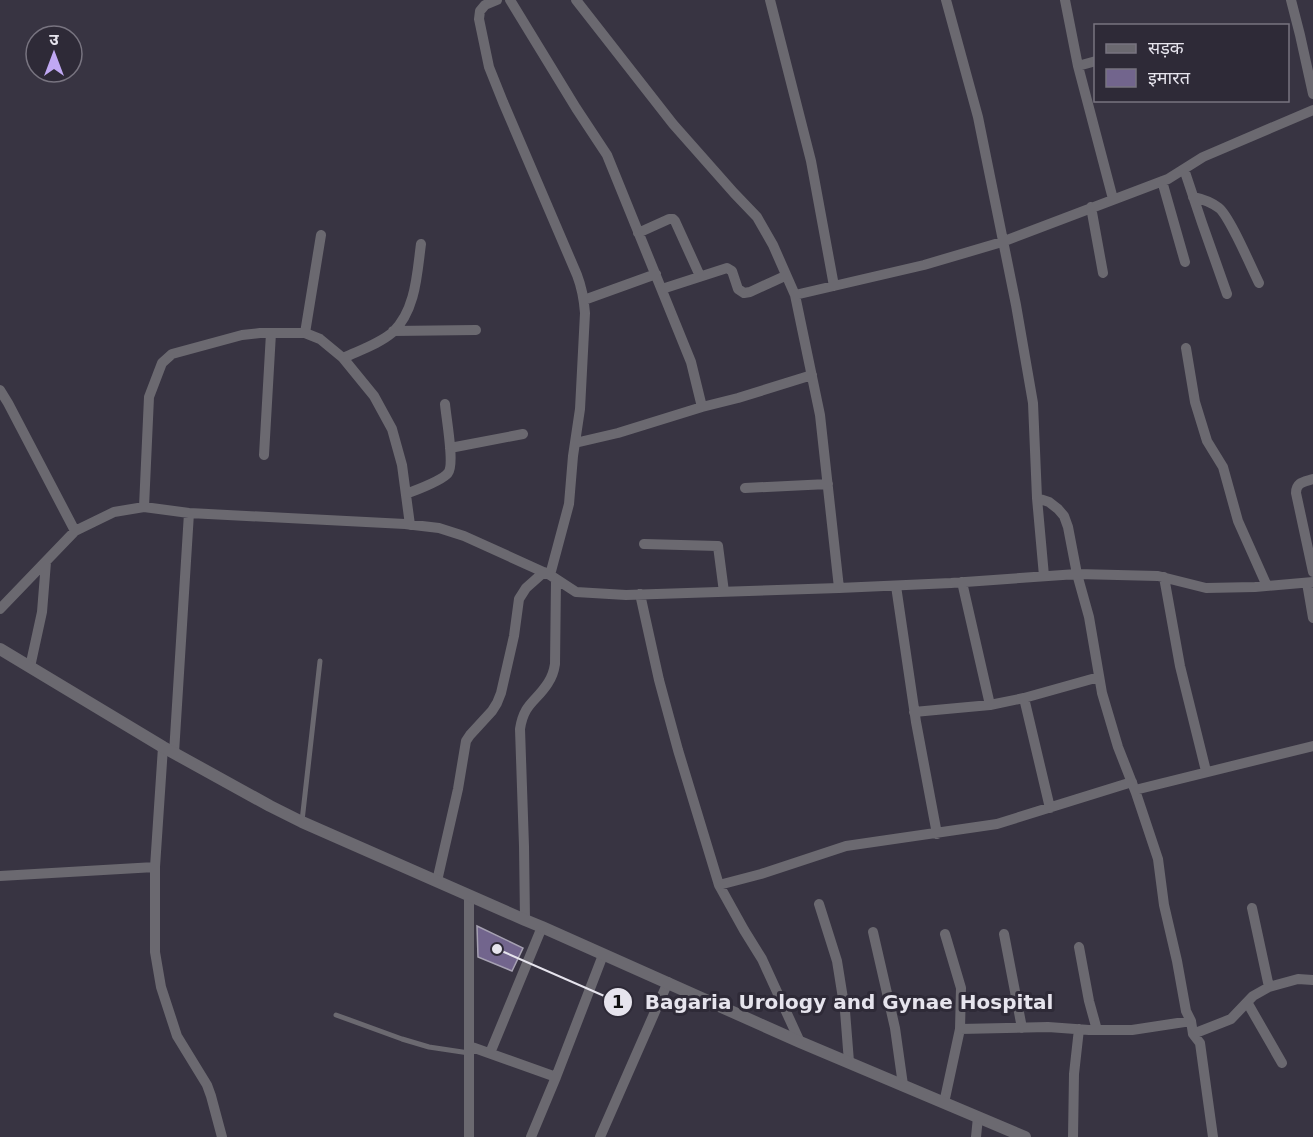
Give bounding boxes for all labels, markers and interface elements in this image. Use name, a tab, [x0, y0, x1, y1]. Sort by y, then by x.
north arrow	[24, 24, 84, 84]
legend	[1094, 24, 1289, 102]
text: उ	[49, 30, 59, 49]
text: सड़क	[1148, 37, 1185, 58]
text: इमारत	[1148, 67, 1191, 88]
callout: Bagaria Urology and Gynae Hospital	[603, 983, 1065, 1021]
text: Bagaria Urology and Gynae Hospital	[645, 990, 1053, 1014]
text: 1	[612, 991, 624, 1012]

